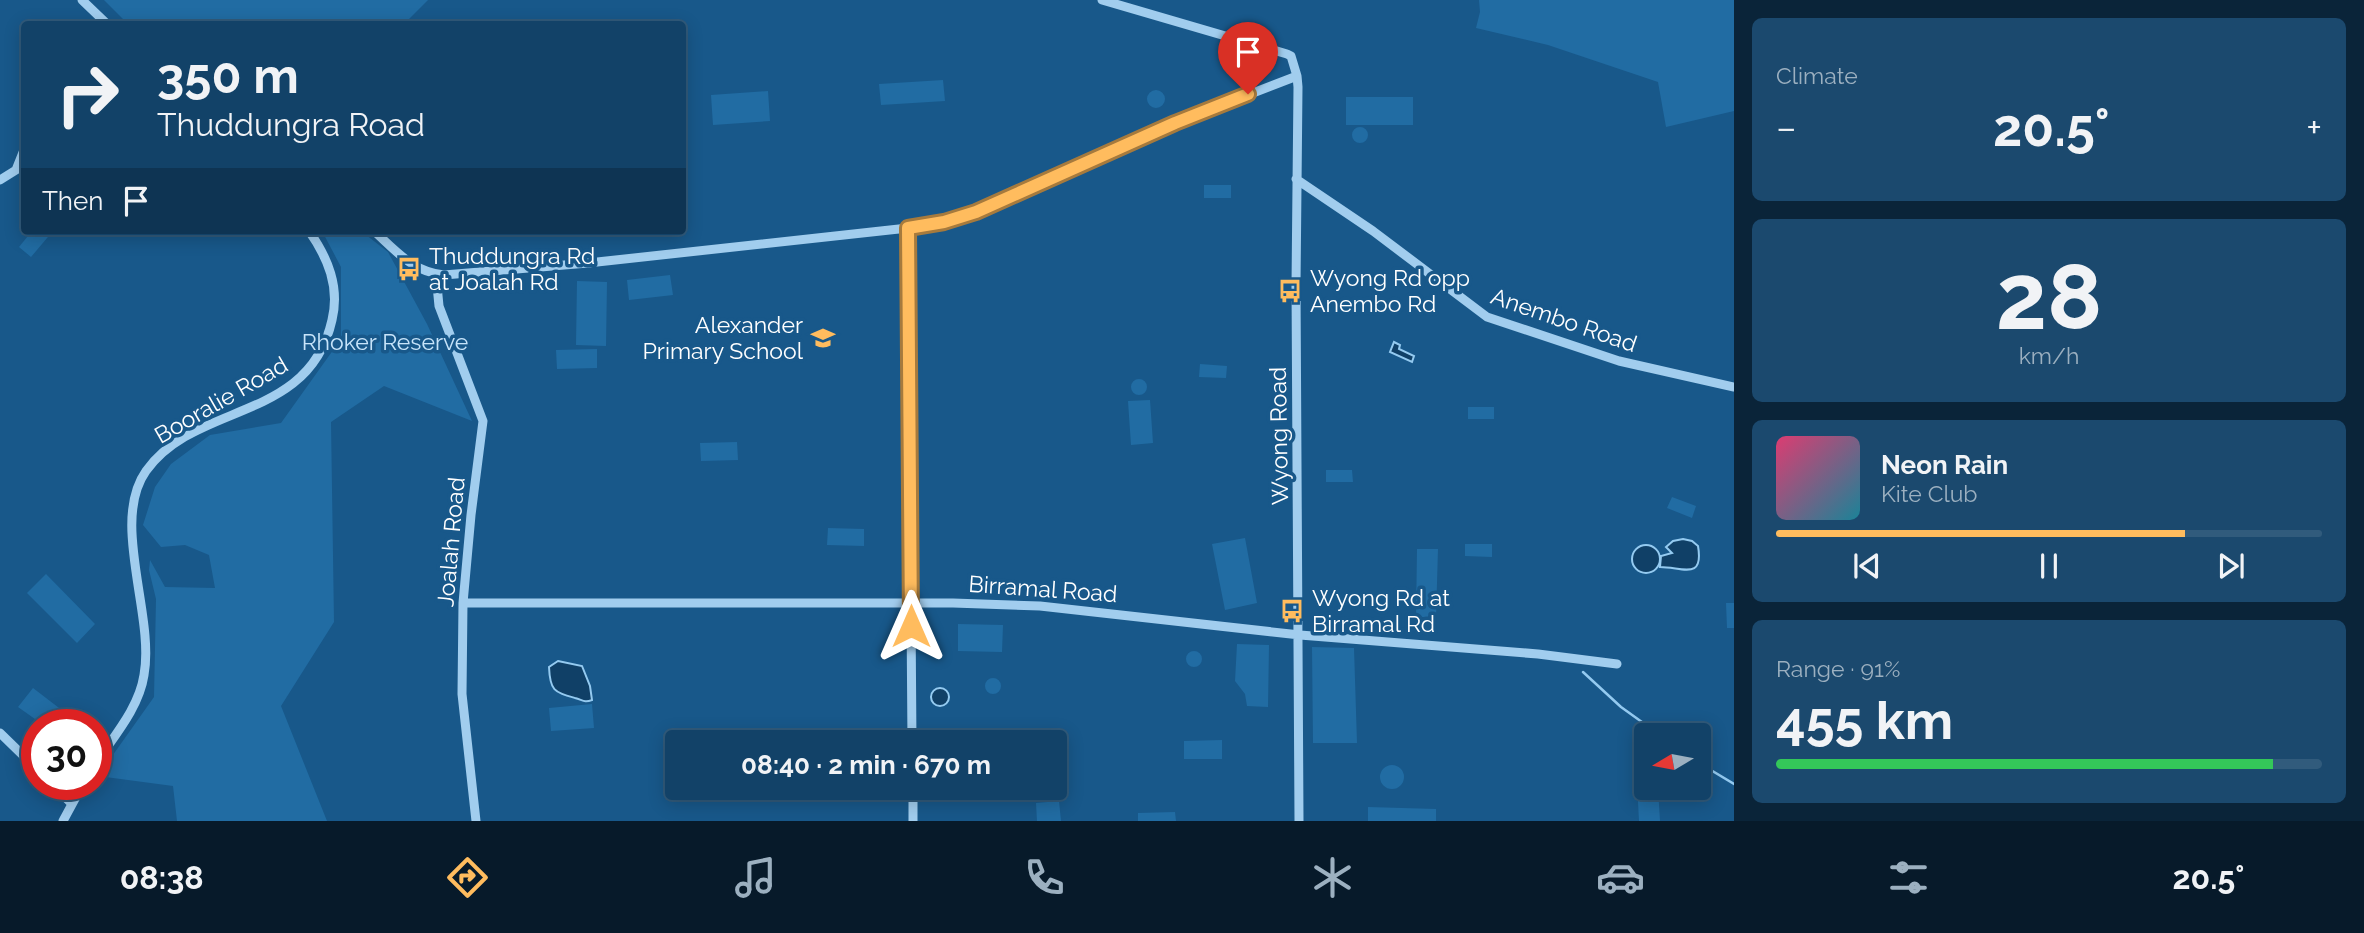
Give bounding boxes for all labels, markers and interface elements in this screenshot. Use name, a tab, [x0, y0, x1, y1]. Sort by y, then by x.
pin	[1218, 22, 1278, 94]
icon: arrive	[1229, 33, 1267, 71]
text: 350 m	[157, 47, 299, 104]
icon: right	[42, 49, 133, 140]
text: Climate	[1776, 62, 1858, 89]
text: 20.5°	[1993, 97, 2110, 158]
text: −	[1776, 105, 1796, 150]
text: +	[2306, 105, 2322, 150]
text: Thuddungra Road	[157, 106, 425, 143]
icon: arrive	[117, 182, 155, 220]
text: Then	[42, 186, 103, 216]
place label: Thuddungra Rd at Joalah Rd	[429, 242, 595, 295]
text: 28	[1996, 243, 2102, 350]
bus stop icon: Thuddungra Rd at Joalah Rd	[395, 255, 423, 283]
place label: Wyong Rd opp Anembo Rd	[1310, 264, 1470, 317]
bus stop icon: Wyong Rd opp Anembo Rd	[1276, 277, 1304, 305]
street label: Anembo Road	[1488, 282, 1641, 357]
place label: Alexander Primary School	[643, 311, 804, 364]
school or university icon: Alexander Primary School	[809, 324, 837, 352]
park label: Rhoker Reserve	[302, 328, 468, 355]
text: km/h	[2019, 342, 2079, 369]
street label: Booralie Road	[149, 351, 292, 449]
street label: Wyong Road	[1264, 367, 1293, 505]
text: Neon Rain	[1881, 450, 2008, 480]
street label: Joalah Road	[431, 476, 470, 608]
text: Kite Club	[1881, 480, 1978, 507]
icon: previous	[1848, 547, 1886, 585]
icon: pause	[2030, 547, 2068, 585]
icon: next	[2212, 547, 2250, 585]
street label: Birramal Road	[968, 570, 1118, 607]
place label: Wyong Rd at Birramal Rd	[1312, 584, 1450, 637]
position arrow	[874, 589, 948, 663]
bus stop icon: Wyong Rd at Birramal Rd	[1278, 597, 1306, 625]
text: Range · 91%	[1776, 655, 1900, 682]
text: 455 km	[1776, 690, 1953, 751]
speed limit sign: 30	[21, 709, 112, 800]
north arrow	[1634, 723, 1712, 800]
map controls	[1634, 723, 1711, 800]
text: 08:40 · 2 min · 670 m	[741, 750, 991, 780]
icon: directions	[443, 853, 492, 902]
icon: music	[731, 853, 780, 902]
icon: phone	[1020, 853, 1069, 902]
icon: climate	[1308, 853, 1357, 902]
icon: car	[1596, 853, 1645, 902]
icon: filters	[1884, 853, 1933, 902]
text: 08:38	[120, 859, 204, 896]
text: 20.5°	[2173, 859, 2244, 896]

